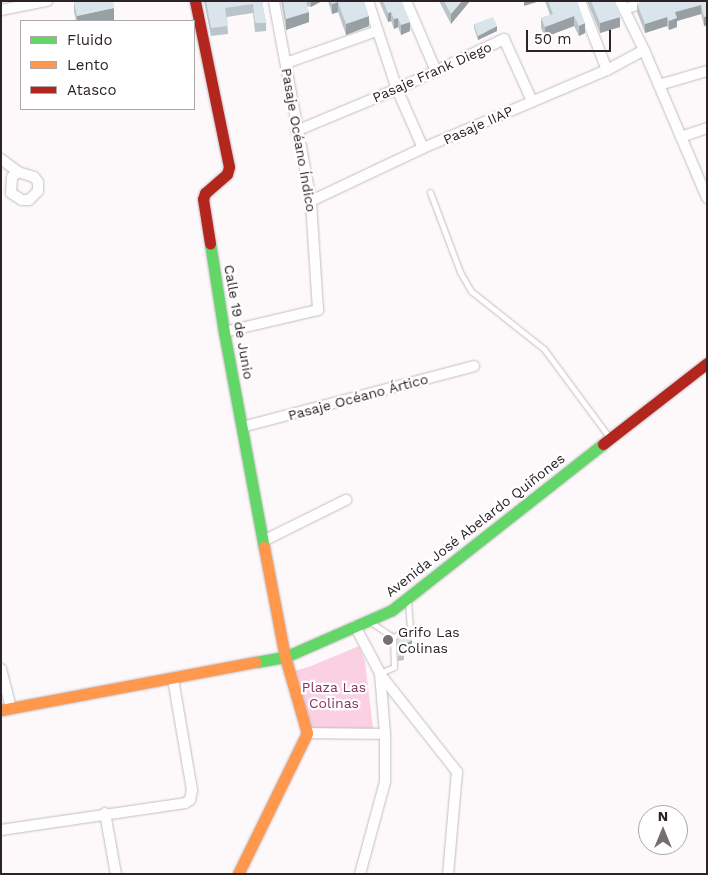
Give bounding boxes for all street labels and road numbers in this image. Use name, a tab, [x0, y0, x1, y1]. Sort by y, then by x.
street label: Pasaje Frank Diego	[370, 38, 494, 106]
street label: Pasaje Océano Índico	[278, 67, 320, 213]
street label: Pasaje IIAP	[441, 102, 515, 148]
street label: Calle 19 de Junio	[221, 263, 257, 381]
street label: Pasaje Océano Ártico	[286, 370, 430, 424]
street label: Avenida José Abelardo Quiñones	[381, 449, 569, 601]

